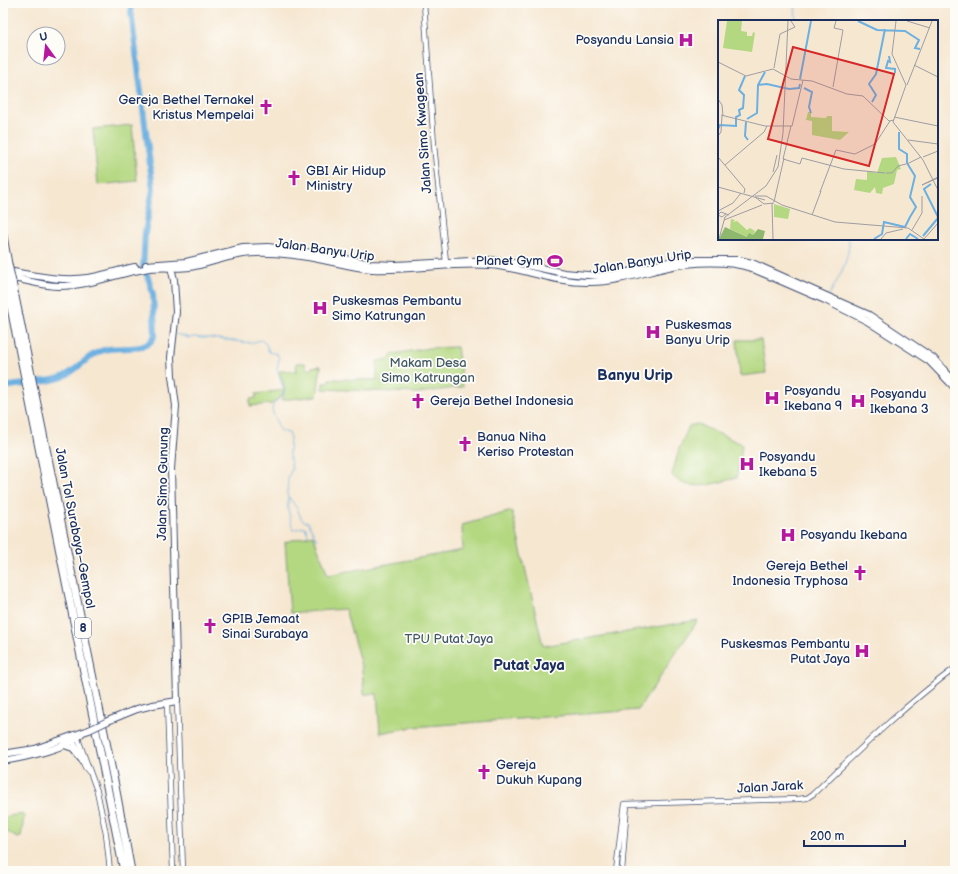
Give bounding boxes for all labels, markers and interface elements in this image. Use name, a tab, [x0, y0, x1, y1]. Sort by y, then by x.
inset map	[718, 20, 938, 240]
north arrow	[26, 26, 66, 66]
text: U	[38, 29, 49, 44]
hospital icon: Posyandu Lansia	[677, 31, 695, 49]
place label: Posyandu Lansia	[575, 32, 674, 48]
street label: Jalan Simo Kwagean	[411, 72, 435, 194]
place label: Gereja Bethel Ternakel Kristus Mempelai	[119, 92, 254, 123]
church icon: Gereja Bethel Ternakel Kristus Mempelai	[257, 98, 275, 116]
place label: GBI Air Hidup Ministry	[306, 163, 386, 194]
church icon: GBI Air Hidup Ministry	[285, 169, 303, 187]
street label: Jalan Banyu Urip	[274, 235, 376, 265]
street label: Jalan Banyu Urip	[591, 246, 693, 278]
sports icon: Planet Gym	[546, 252, 564, 270]
place label: Planet Gym	[476, 253, 543, 269]
place label: Puskesmas Pembantu Simo Katrungan	[332, 293, 462, 324]
hospital icon: Puskesmas Pembantu Simo Katrungan	[311, 299, 329, 317]
place label: Puskesmas Banyu Urip	[665, 317, 732, 348]
hospital icon: Puskesmas Banyu Urip	[644, 323, 662, 341]
park label: Makam Desa Simo Katrungan	[381, 355, 475, 386]
district label: Banyu Urip	[597, 366, 673, 385]
place label: Posyandu Ikebana 9	[784, 383, 842, 414]
place label: Posyandu Ikebana 3	[870, 386, 929, 417]
hospital icon: Posyandu Ikebana 9	[763, 389, 781, 407]
church icon: Gereja Bethel Indonesia	[409, 392, 427, 410]
hospital icon: Posyandu Ikebana 3	[849, 392, 867, 410]
place label: Gereja Bethel Indonesia	[430, 393, 574, 409]
street label: Jalan Simo Gunung	[154, 427, 172, 541]
place label: Banua Niha Keriso Protestan	[477, 429, 574, 460]
church icon: Banua Niha Keriso Protestan	[456, 435, 474, 453]
street label: Jalan Tol Surabaya–Gempol	[52, 446, 98, 610]
place label: Posyandu Ikebana 5	[759, 449, 817, 480]
hospital icon: Posyandu Ikebana 5	[738, 455, 756, 473]
hospital icon: Posyandu Ikebana	[779, 526, 797, 544]
place label: Posyandu Ikebana	[800, 527, 907, 543]
place label: Gereja Bethel Indonesia Tryphosa	[733, 558, 848, 589]
church icon: Gereja Bethel Indonesia Tryphosa	[851, 564, 869, 582]
place label: GPIB Jemaat Sinai Surabaya	[222, 611, 308, 642]
church icon: GPIB Jemaat Sinai Surabaya	[201, 617, 219, 635]
road number: 8	[75, 618, 91, 638]
park label: TPU Putat Jaya	[405, 631, 493, 647]
place label: Puskesmas Pembantu Putat Jaya	[720, 636, 850, 667]
hospital icon: Puskesmas Pembantu Putat Jaya	[853, 642, 871, 660]
district label: Putat Jaya	[493, 656, 565, 675]
place label: Gereja Dukuh Kupang	[496, 757, 582, 788]
church icon: Gereja Dukuh Kupang	[475, 763, 493, 781]
street label: Jalan Jarak	[737, 777, 804, 797]
scale bar	[804, 822, 905, 848]
text: 200 m	[810, 829, 844, 844]

